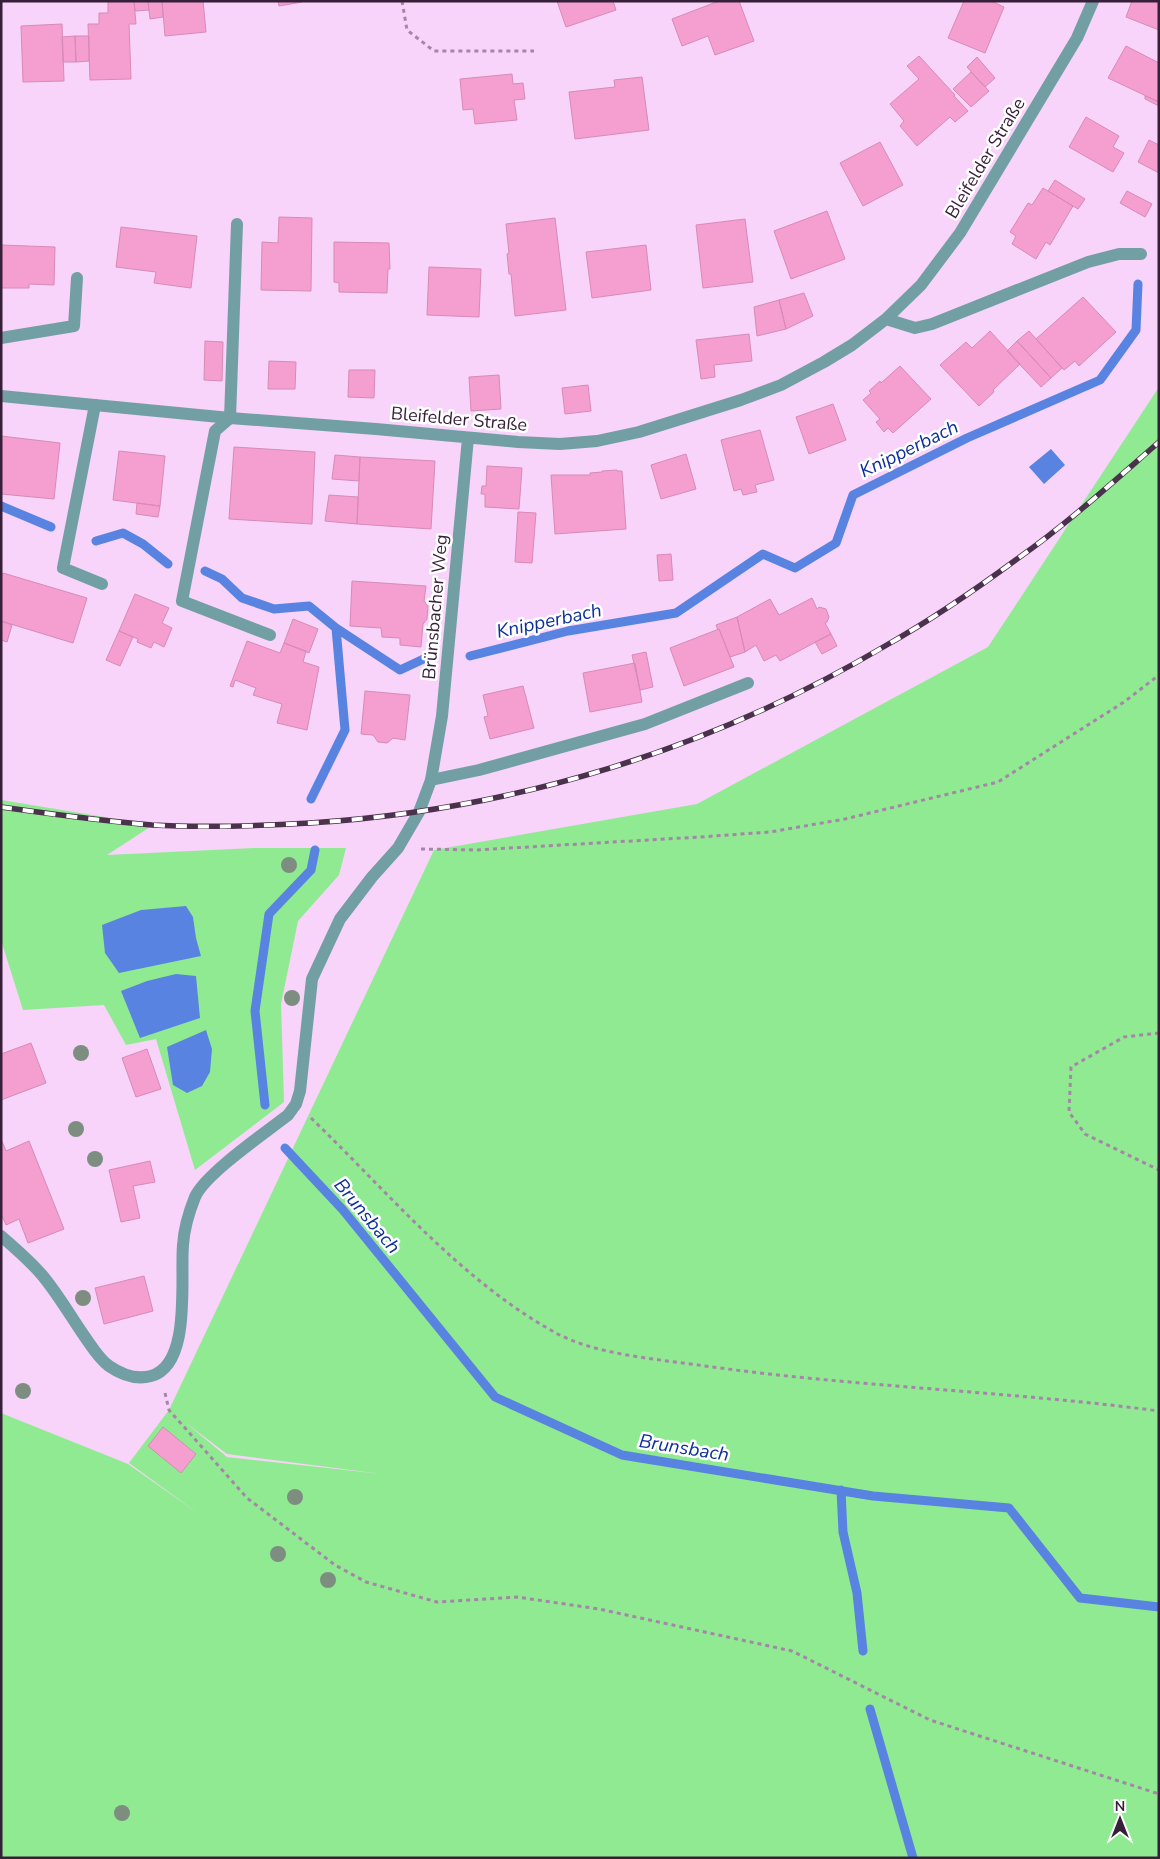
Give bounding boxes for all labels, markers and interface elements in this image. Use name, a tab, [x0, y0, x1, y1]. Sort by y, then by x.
street label: Bleifelder Straße	[940, 93, 1030, 223]
street label: Bleifelder Straße	[390, 401, 528, 437]
water label: Knipperbach	[855, 414, 963, 484]
street label: Brünsbacher Weg	[417, 533, 453, 681]
water label: Knipperbach	[494, 597, 604, 645]
water label: Brunsbach	[328, 1173, 406, 1259]
water label: Brunsbach	[637, 1428, 731, 1468]
north arrow	[1095, 1794, 1145, 1844]
text: N	[1115, 1797, 1125, 1816]

